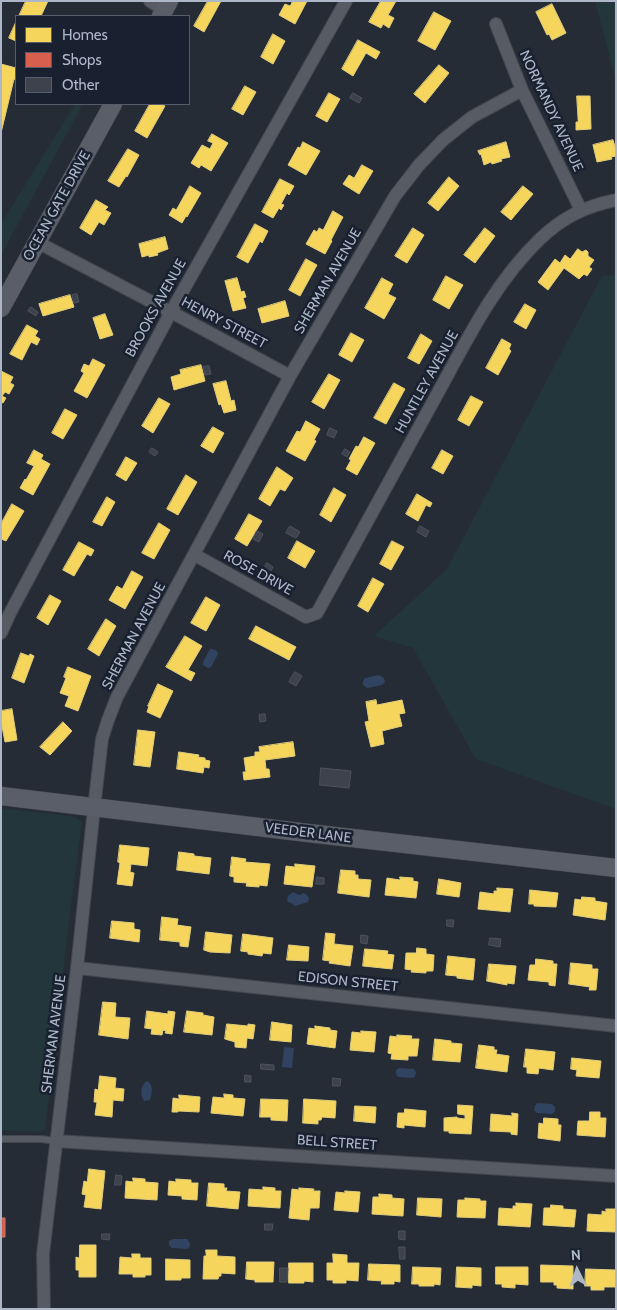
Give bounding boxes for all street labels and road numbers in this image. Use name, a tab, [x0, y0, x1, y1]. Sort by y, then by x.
street label: NORMANDY AVENUE	[516, 48, 586, 174]
street label: OCEAN GATE DRIVE	[20, 148, 94, 264]
street label: SHERMAN AVENUE	[291, 225, 365, 337]
street label: BROOKS AVENUE	[122, 256, 190, 360]
street label: HENRY STREET	[179, 294, 269, 352]
street label: HUNTLEY AVENUE	[392, 328, 462, 436]
street label: ROSE DRIVE	[220, 547, 296, 599]
street label: SHERMAN AVENUE	[99, 579, 169, 693]
street label: VEEDER LANE	[264, 819, 352, 847]
street label: EDISON STREET	[297, 968, 399, 996]
street label: SHERMAN AVENUE	[38, 974, 70, 1094]
street label: BELL STREET	[296, 1132, 378, 1154]

